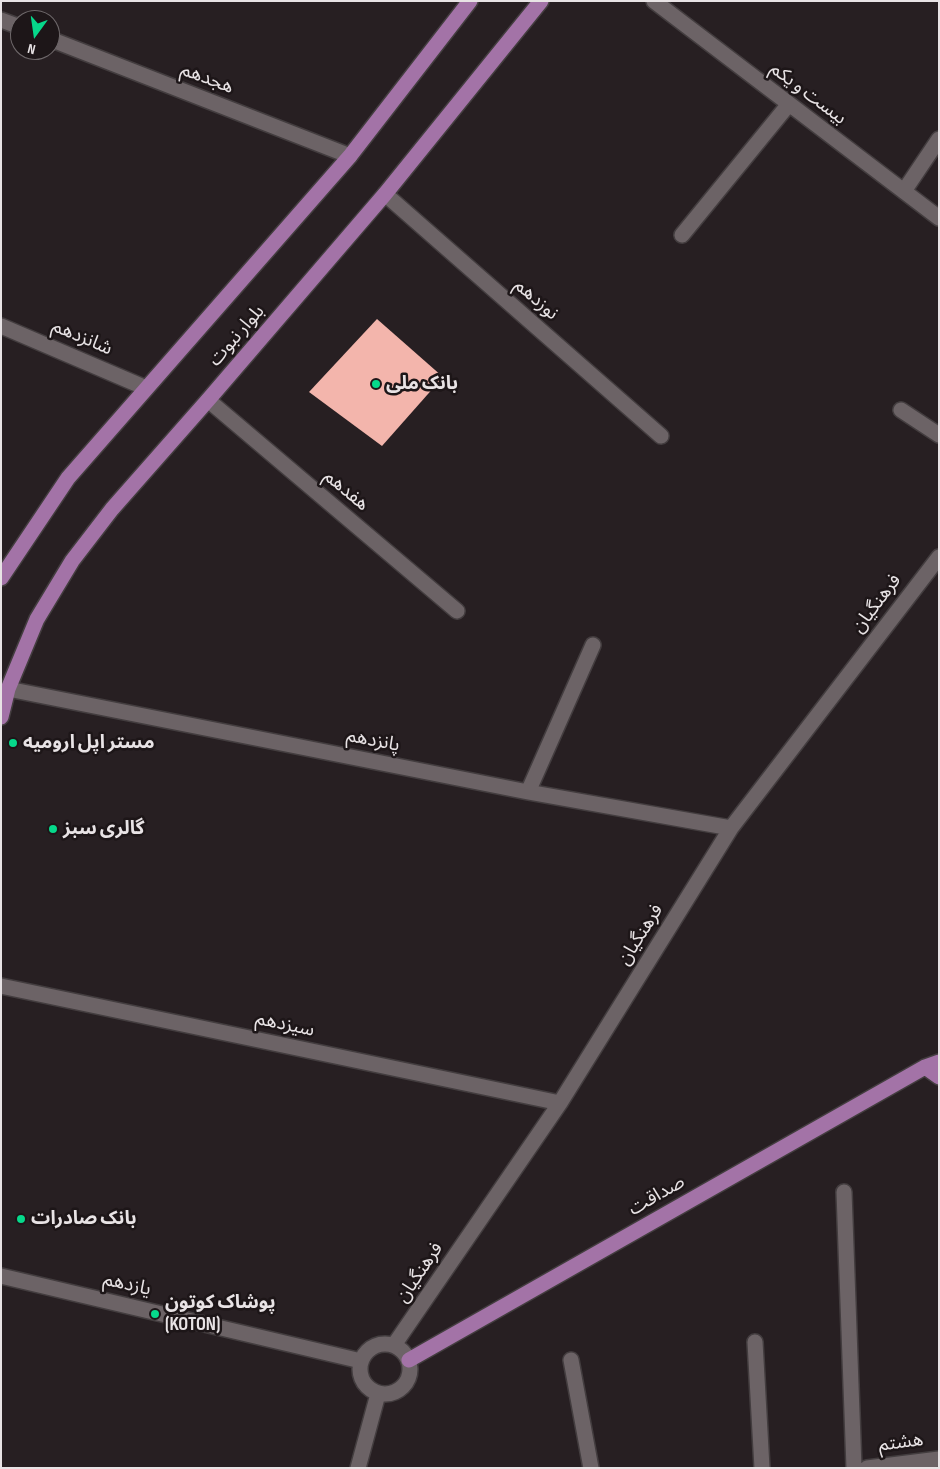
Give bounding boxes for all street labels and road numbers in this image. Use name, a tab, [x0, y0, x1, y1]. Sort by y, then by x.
street label: بیست و یکم	[765, 58, 851, 130]
street label: هجدهم	[177, 59, 237, 99]
street label: نوزدهم	[509, 275, 563, 325]
street label: بلوار نبوت	[204, 301, 270, 371]
street label: شانزدهم	[48, 315, 116, 361]
street label: هفدهم	[319, 466, 373, 516]
street label: فرهنگیان	[847, 570, 907, 638]
street label: پانزدهم	[344, 725, 402, 757]
street label: فرهنگیان	[613, 900, 669, 970]
street label: سیزدهم	[253, 1008, 317, 1042]
street label: صداقت	[625, 1171, 689, 1221]
street label: فرهنگیان	[392, 1238, 448, 1308]
street label: یازدهم	[101, 1268, 153, 1302]
street label: هشتم	[877, 1429, 925, 1457]

